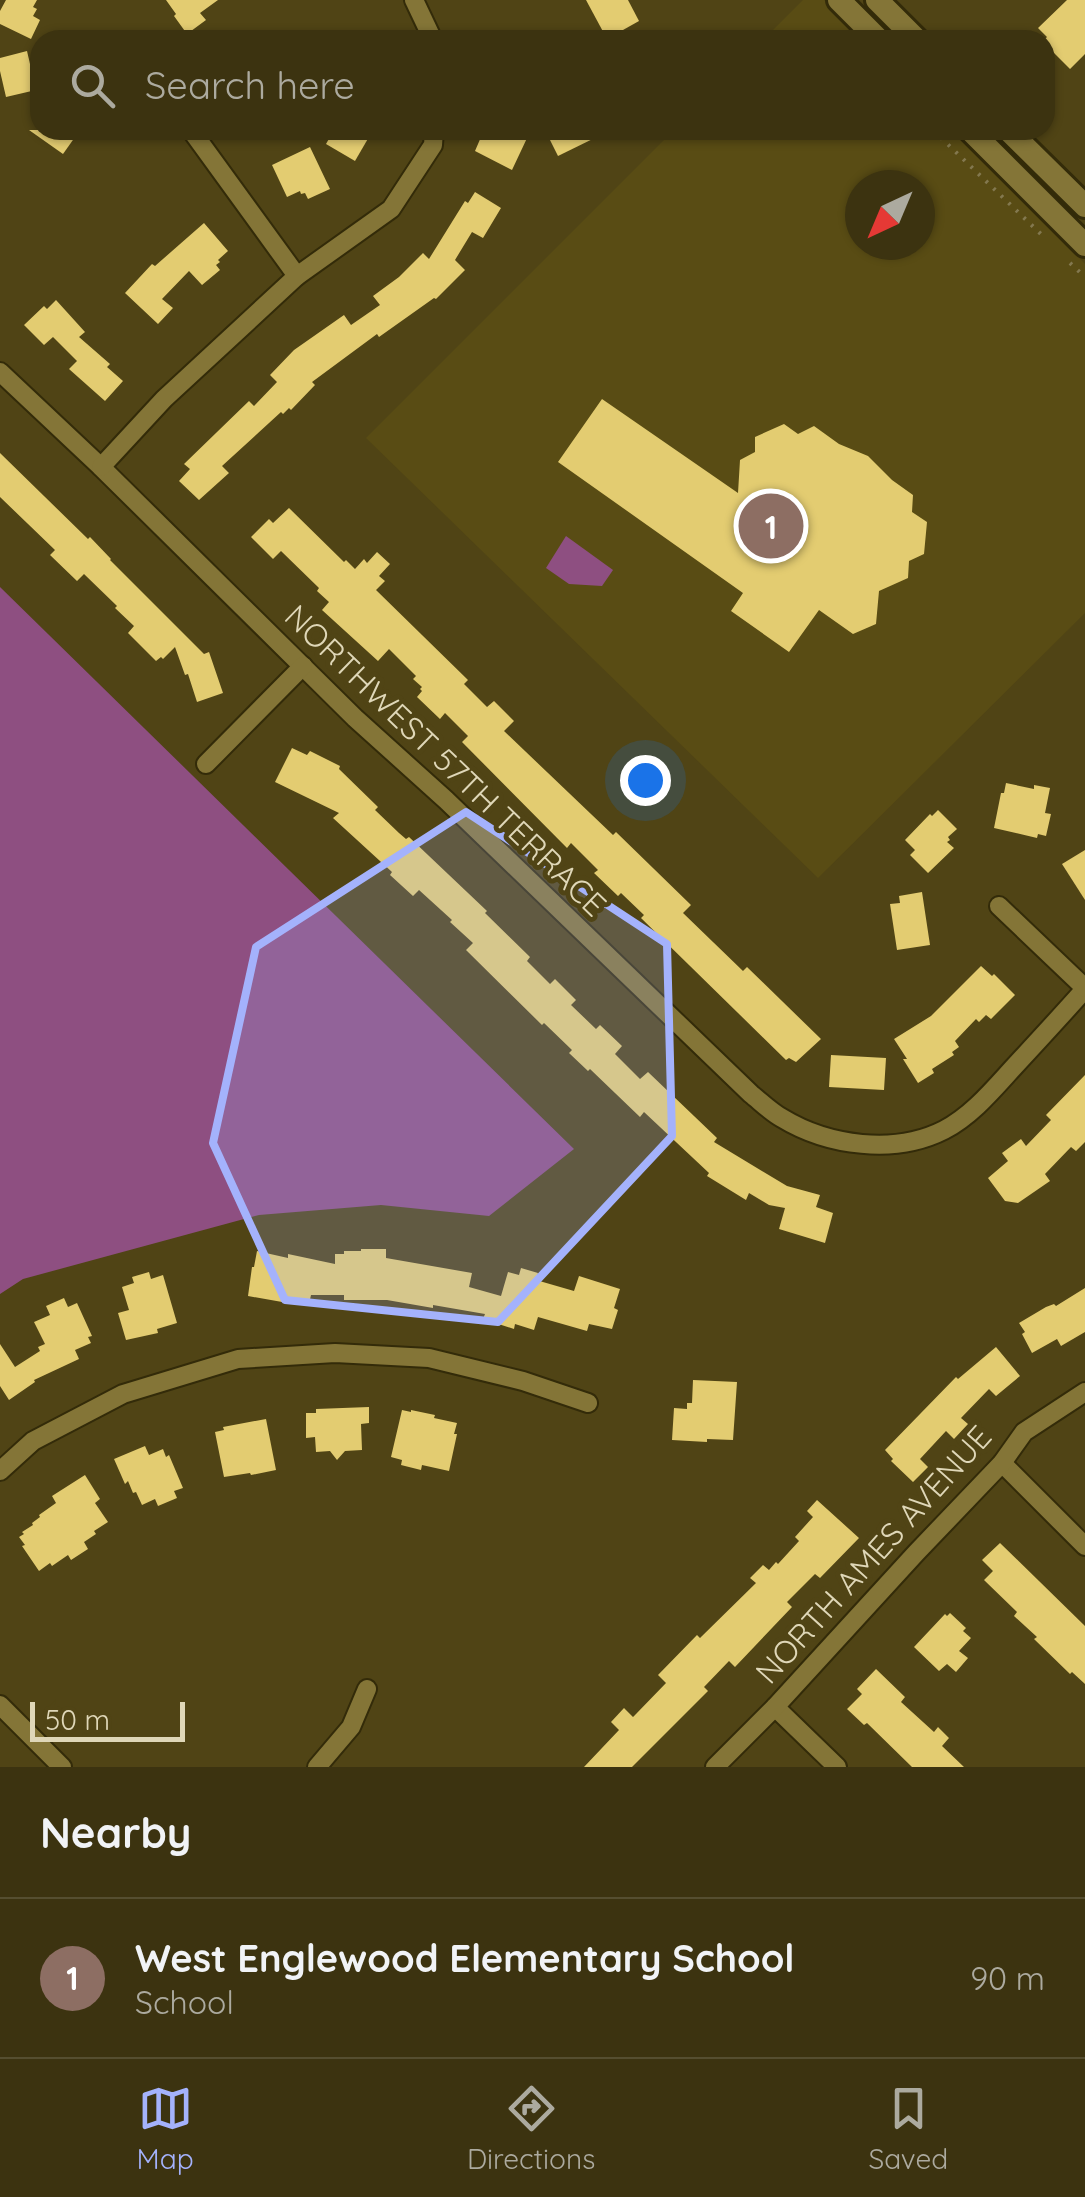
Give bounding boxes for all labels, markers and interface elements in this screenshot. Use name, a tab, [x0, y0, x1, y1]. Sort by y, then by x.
search box	[30, 30, 1055, 140]
icon: search	[65, 58, 120, 113]
text: Search here	[145, 61, 355, 109]
north arrow	[845, 170, 935, 260]
pin: 1	[738, 488, 804, 564]
street label: NORTHWEST 57TH TERRACE	[277, 596, 615, 924]
your location	[620, 755, 671, 806]
street label: NORTH AMES AVENUE	[747, 1417, 999, 1691]
scale bar	[30, 1697, 185, 1742]
text: 50 m	[45, 1702, 110, 1737]
text: Nearby	[40, 1806, 191, 1859]
text: West Englewood Elementary School	[135, 1934, 795, 1982]
text: 1	[66, 1958, 79, 1998]
text: 90 m	[970, 1958, 1045, 1998]
text: School	[135, 1982, 234, 2022]
tab: Map	[137, 2081, 194, 2176]
tab: Directions	[467, 2081, 595, 2176]
tab: Saved	[869, 2081, 948, 2176]

